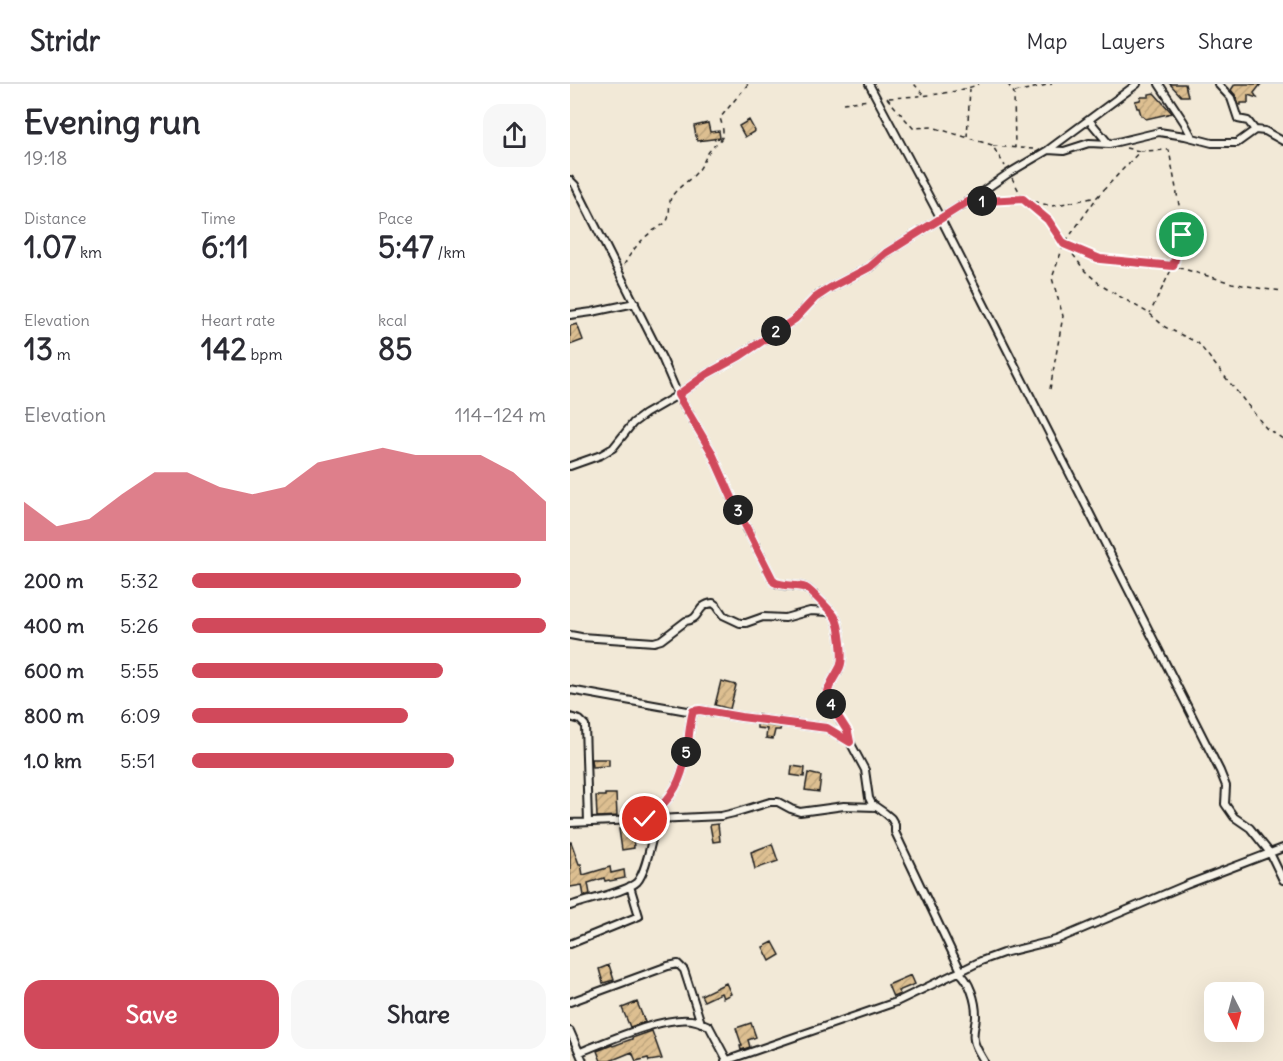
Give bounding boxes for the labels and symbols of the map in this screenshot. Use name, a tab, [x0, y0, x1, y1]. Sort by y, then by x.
pin: 1	[967, 186, 997, 216]
pin	[1156, 209, 1207, 260]
pin: 2	[761, 316, 791, 346]
pin: 3	[723, 495, 753, 525]
pin: 4	[816, 689, 846, 719]
pin: 5	[671, 737, 701, 767]
pin	[619, 793, 670, 844]
north arrow	[1204, 982, 1264, 1042]

